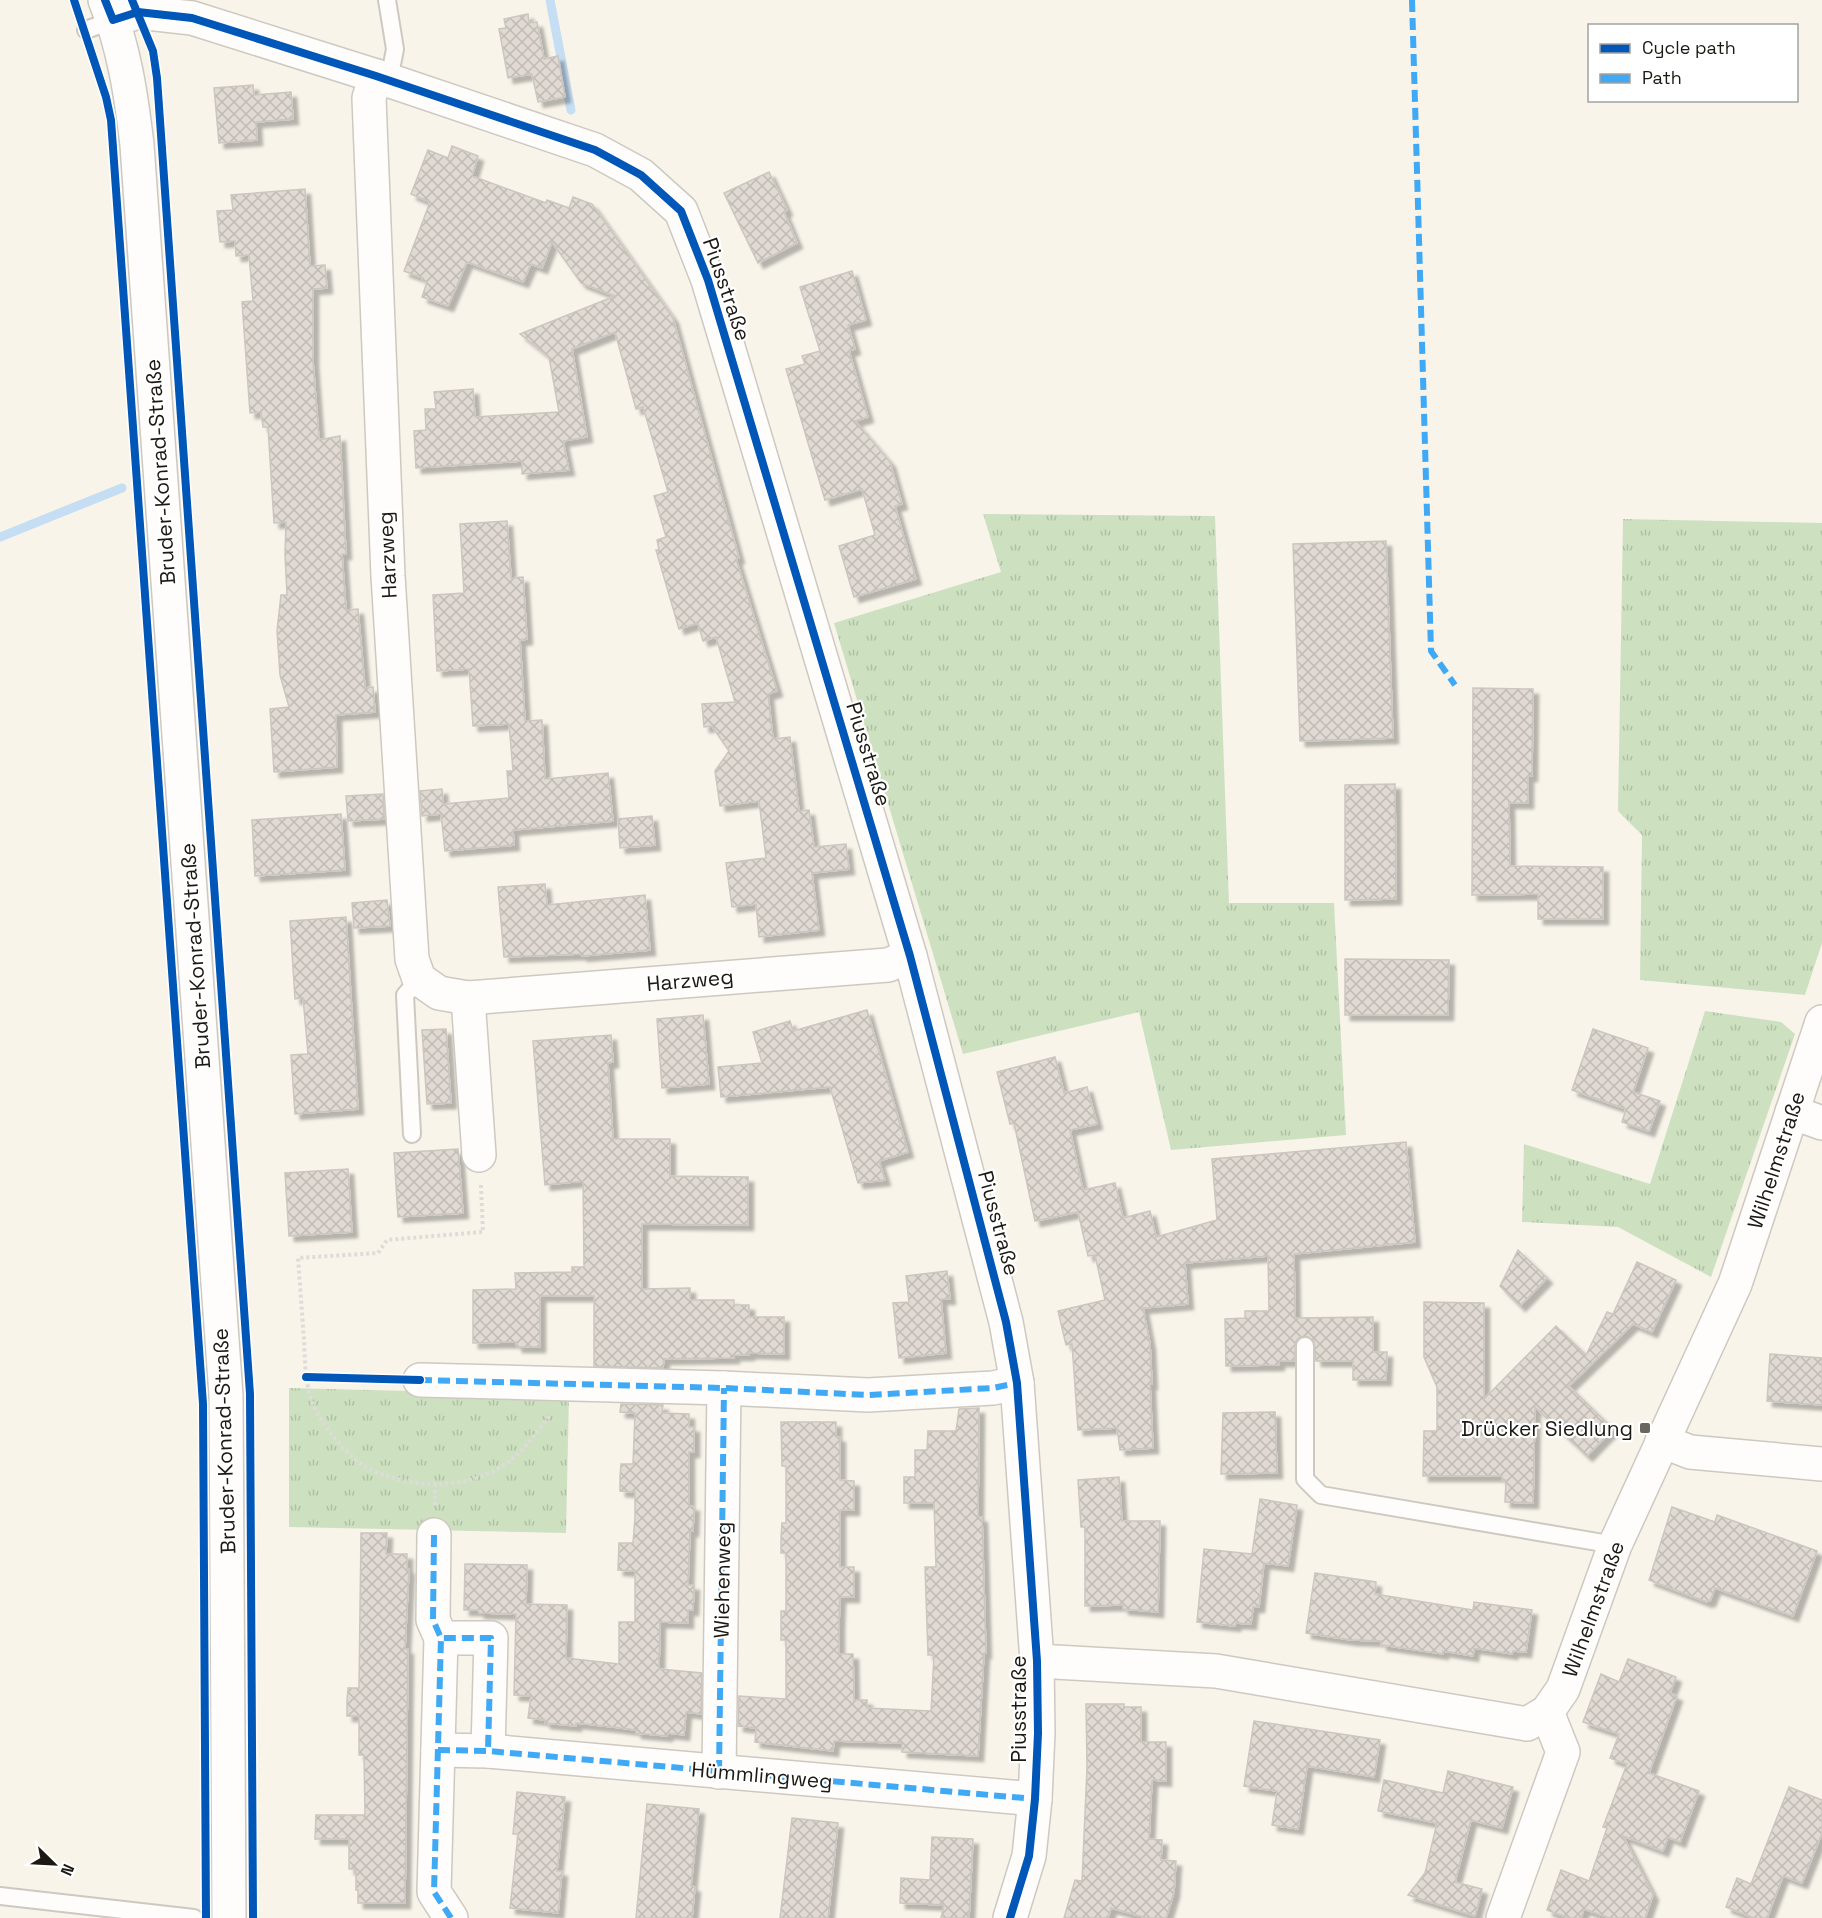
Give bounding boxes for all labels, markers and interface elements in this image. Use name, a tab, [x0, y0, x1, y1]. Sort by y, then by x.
legend	[1588, 24, 1798, 102]
text: Cycle path	[1642, 36, 1736, 59]
text: Path	[1642, 66, 1682, 89]
street label: Piusstraße	[697, 234, 757, 344]
street label: Bruder-Konrad-Straße	[139, 358, 181, 586]
street label: Harzweg	[371, 511, 403, 599]
street label: Piusstraße	[840, 699, 898, 809]
street label: Bruder-Konrad-Straße	[174, 842, 216, 1070]
street label: Harzweg	[645, 963, 735, 997]
street label: Wilhelmstraße	[1741, 1088, 1811, 1232]
street label: Piusstraße	[972, 1168, 1026, 1278]
street label: Bruder-Konrad-Straße	[207, 1328, 241, 1554]
place label: Drücker Siedlung	[1461, 1415, 1633, 1442]
marker: Drücker Siedlung	[1638, 1421, 1652, 1435]
street label: Wiehenweg	[707, 1521, 737, 1639]
street label: Wilhelmstraße	[1556, 1537, 1630, 1681]
street label: Piusstraße	[1005, 1655, 1032, 1763]
street label: Hümmlingweg	[690, 1755, 834, 1795]
north arrow	[24, 1834, 84, 1894]
text: N	[55, 1861, 79, 1879]

